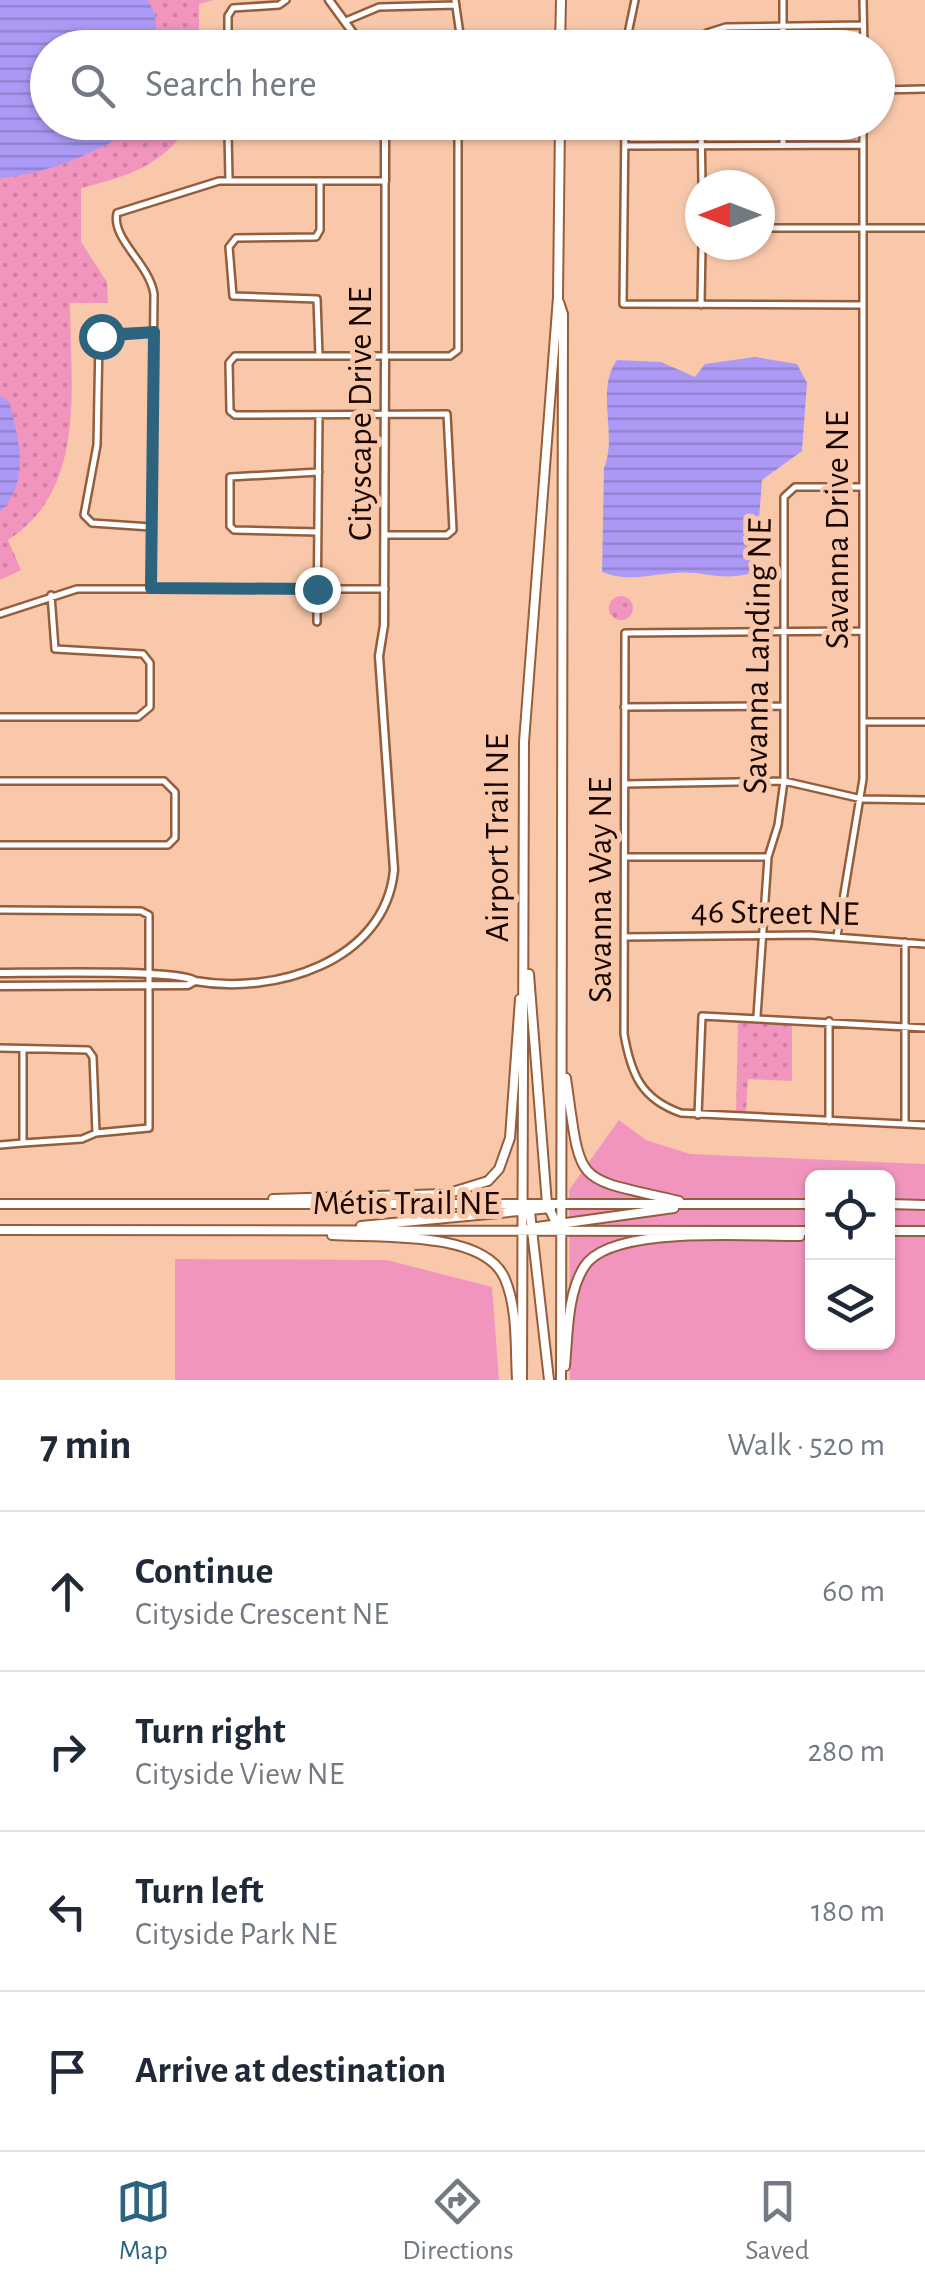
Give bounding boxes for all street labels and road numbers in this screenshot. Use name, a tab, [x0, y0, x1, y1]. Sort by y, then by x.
street label: Cityscape Drive NE	[343, 287, 378, 541]
street label: Savanna Drive NE	[820, 411, 855, 649]
street label: Savanna Landing NE	[738, 518, 778, 794]
street label: Airport Trail NE	[480, 734, 515, 942]
street label: Savanna Way NE	[583, 777, 618, 1003]
street label: 46 Street NE	[691, 894, 859, 932]
street label: Métis Trail NE	[312, 1186, 500, 1221]

